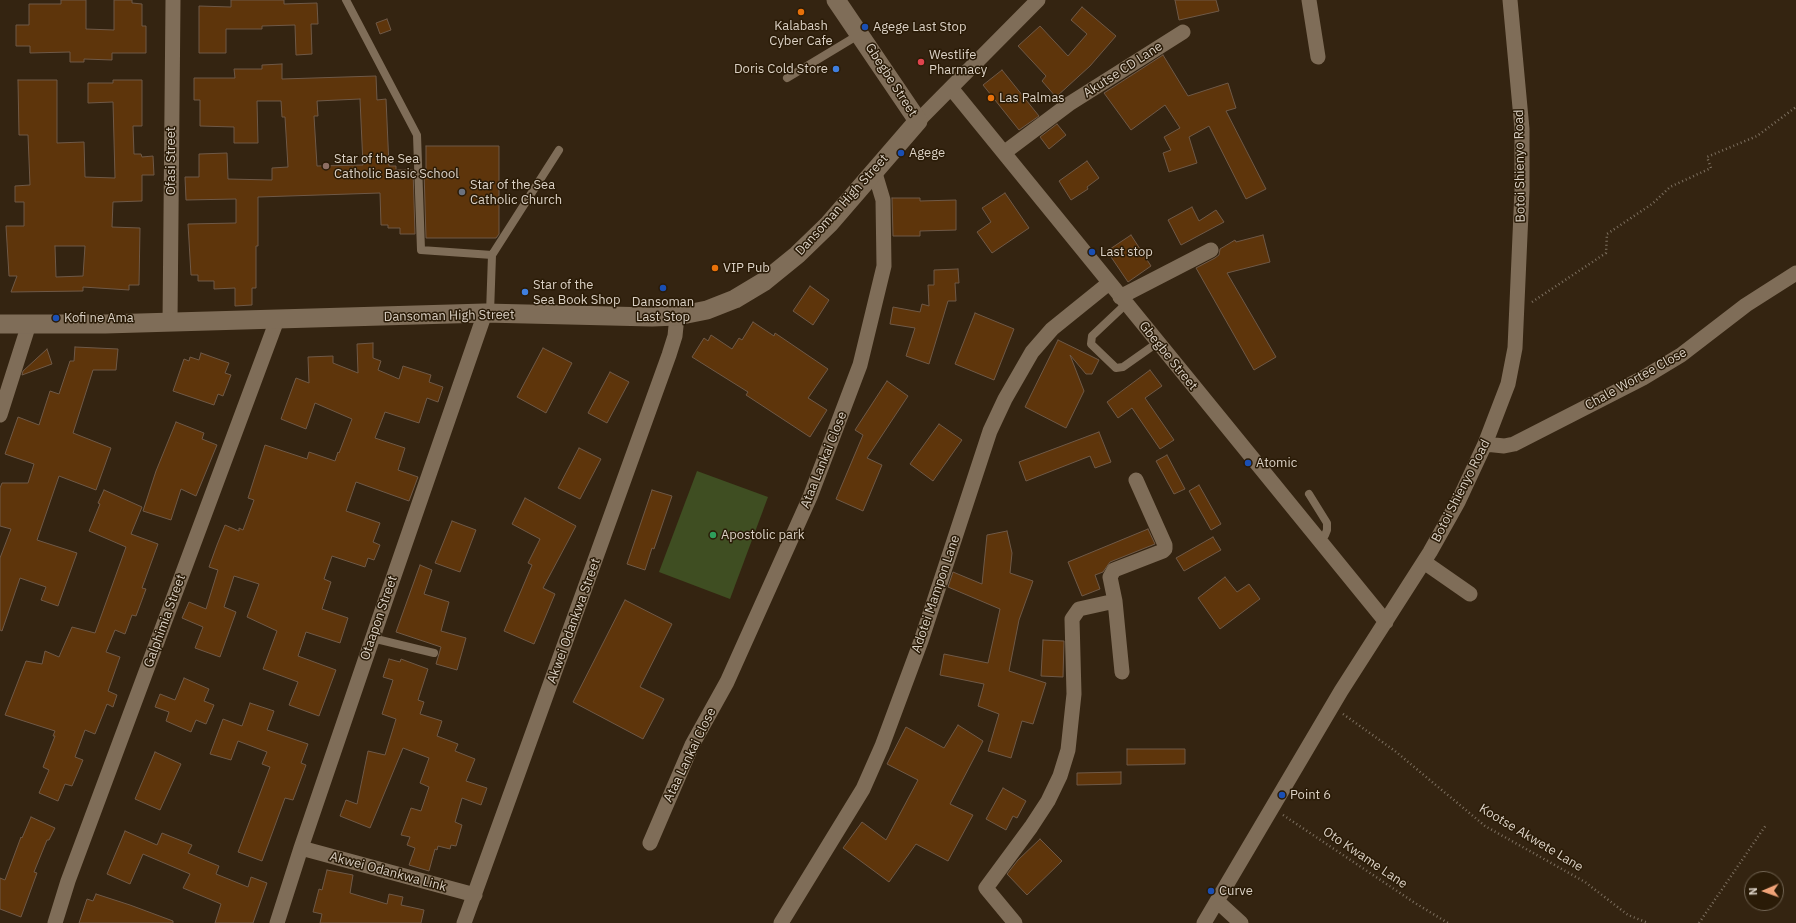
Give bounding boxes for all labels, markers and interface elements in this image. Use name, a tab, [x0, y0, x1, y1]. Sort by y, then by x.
marker: Kalabash Cyber Cafe	[796, 7, 806, 17]
place label: Kalabash Cyber Cafe	[769, 18, 833, 49]
place label: Agege Last Stop	[873, 19, 966, 35]
marker: Agege Last Stop	[860, 22, 870, 32]
street label: Akutse CD Lane	[1080, 39, 1166, 101]
street label: Gbegbe Street	[862, 41, 920, 119]
place label: Westlife Pharmacy	[929, 47, 987, 78]
marker: Westlife Pharmacy	[916, 57, 926, 67]
place label: Doris Cold Store	[734, 61, 828, 77]
marker: Doris Cold Store	[831, 64, 841, 74]
place label: Las Palmas	[999, 90, 1065, 106]
marker: Las Palmas	[986, 93, 996, 103]
street label: Botoi Shienyo Road	[1511, 109, 1529, 223]
street label: Ofasi Street	[163, 127, 179, 195]
place label: Agege	[909, 145, 945, 161]
marker: Agege	[896, 148, 906, 158]
place label: Star of the Sea Catholic Basic School	[334, 151, 459, 182]
street label: Dansoman High Street	[792, 151, 892, 259]
marker: Star of the Sea Catholic Basic School	[321, 161, 331, 171]
place label: Star of the Sea Catholic Church	[470, 177, 562, 208]
marker: Star of the Sea Catholic Church	[457, 187, 467, 197]
place label: Last stop	[1100, 244, 1153, 260]
marker: Last stop	[1087, 247, 1097, 257]
place label: VIP Pub	[723, 260, 770, 276]
marker: VIP Pub	[710, 263, 720, 273]
place label: Star of the Sea Book Shop	[533, 277, 620, 308]
marker: Dansoman Last Stop	[658, 283, 668, 293]
marker: Star of the Sea Book Shop	[520, 287, 530, 297]
place label: Dansoman Last Stop	[632, 294, 694, 325]
street label: Dansoman High Street	[383, 307, 515, 325]
place label: Kofi ne Ama	[64, 310, 134, 326]
marker: Kofi ne Ama	[51, 313, 61, 323]
street label: Gbegbe Street	[1136, 318, 1200, 394]
street label: Chale Wortee Close	[1582, 345, 1690, 413]
street label: Ataa Lankai Close	[797, 409, 851, 511]
street label: Botoi Shienyo Road	[1428, 437, 1494, 545]
place label: Atomic	[1256, 455, 1297, 471]
marker: Atomic	[1243, 458, 1253, 468]
place label: Apostolic park	[721, 527, 805, 543]
marker: Apostolic park	[708, 530, 718, 540]
street label: Adotei Mampon Lane	[909, 533, 963, 655]
street label: Akwei Odankwa Street	[544, 556, 604, 686]
street label: Galphimia Street	[141, 572, 189, 670]
street label: Otaapon Street	[357, 574, 401, 662]
street label: Ataa Lankai Close	[660, 705, 720, 805]
place label: Point 6	[1290, 787, 1331, 803]
marker: Point 6	[1277, 790, 1287, 800]
street label: Kootse Akwete Lane	[1476, 801, 1586, 875]
street label: Oto Kwame Lane	[1320, 824, 1410, 892]
street label: Akwei Odankwa Link	[328, 849, 448, 895]
north arrow	[1744, 871, 1784, 911]
place label: Curve	[1219, 883, 1253, 899]
marker: Curve	[1206, 886, 1216, 896]
text: N	[1746, 887, 1760, 896]

